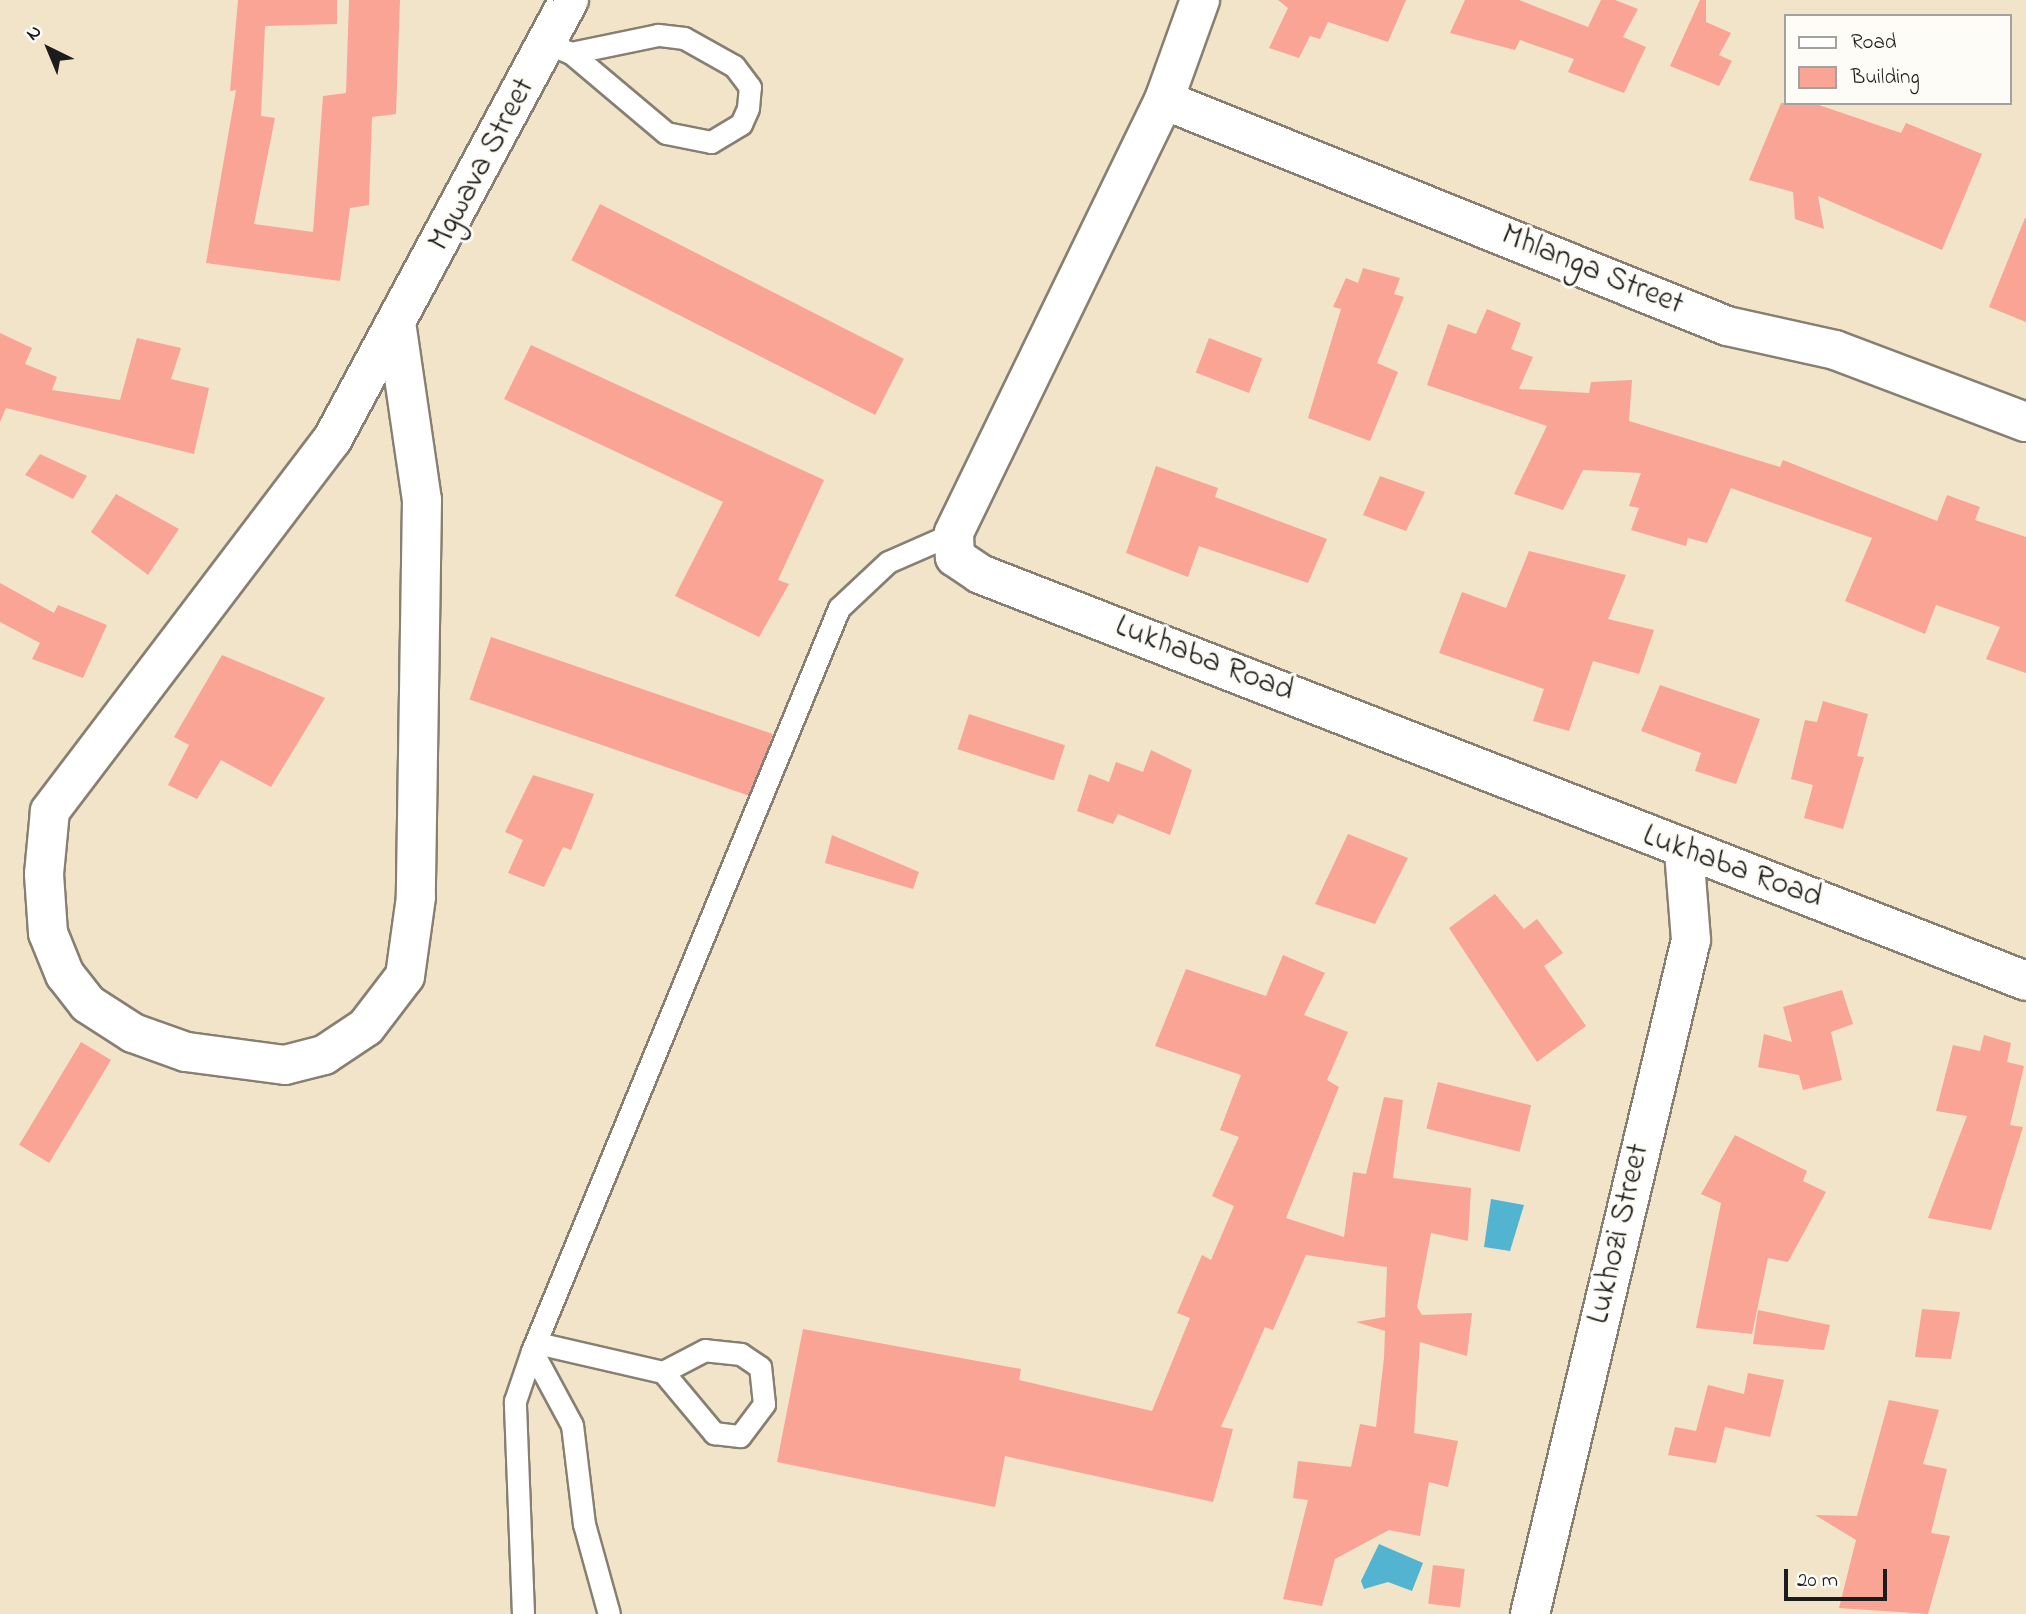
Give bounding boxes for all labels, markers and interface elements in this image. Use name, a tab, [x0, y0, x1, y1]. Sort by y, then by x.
north arrow	[14, 14, 84, 84]
legend	[1784, 14, 2012, 105]
text: N	[20, 19, 48, 48]
text: Road	[1851, 28, 1897, 58]
text: Building	[1851, 63, 1920, 93]
street label: Mgwava Street	[421, 72, 545, 258]
street label: Mhlanga Street	[1495, 217, 1689, 325]
street label: Lukhaba Road	[1109, 608, 1299, 712]
street label: Lukhaba Road	[1637, 818, 1827, 918]
street label: Lukhozi Street	[1581, 1140, 1659, 1328]
scale bar	[1788, 1554, 1891, 1598]
text: 20 m	[1797, 1566, 1838, 1596]

